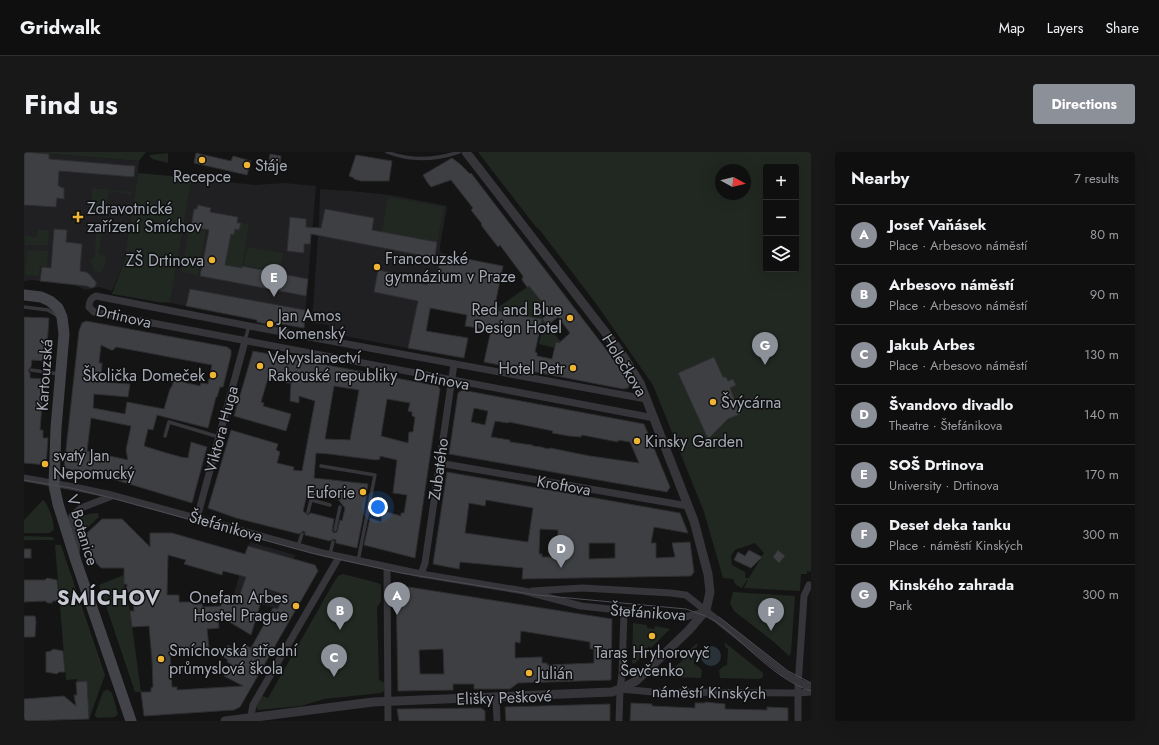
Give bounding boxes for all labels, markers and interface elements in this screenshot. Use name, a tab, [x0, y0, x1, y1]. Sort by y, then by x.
text: Gridwalk	[20, 14, 101, 41]
text: Map	[999, 18, 1025, 38]
text: Layers	[1047, 18, 1083, 38]
text: Share	[1105, 18, 1139, 38]
text: Find us	[24, 84, 118, 125]
button: Directions	[1033, 84, 1135, 124]
place label: Stáje	[255, 154, 288, 177]
marker: Recepce	[197, 155, 207, 165]
marker: Stáje	[242, 160, 252, 170]
north arrow	[715, 164, 751, 200]
map controls	[763, 164, 799, 272]
button: +	[763, 164, 799, 200]
place label: Recepce	[173, 165, 231, 188]
text: Nearby	[851, 166, 909, 190]
text: 7 results	[1074, 169, 1119, 188]
place label: Zdravotnické zařízení Smíchov	[87, 197, 202, 238]
button: −	[763, 200, 799, 236]
marker: Zdravotnické zařízení Smíchov	[72, 211, 84, 223]
text: Josef Vaňásek	[889, 214, 986, 236]
text: A	[859, 225, 869, 244]
text: 80 m	[1090, 225, 1119, 244]
button: layers	[763, 236, 799, 272]
text: Place · Arbesovo náměstí	[889, 236, 1028, 255]
place label: Francouzské gymnázium v Praze	[385, 247, 516, 288]
place label: ZŠ Drtinova	[126, 249, 204, 272]
marker: ZŠ Drtinova	[207, 255, 217, 265]
marker: Francouzské gymnázium v Praze	[372, 262, 382, 272]
pin: E	[261, 264, 287, 297]
text: Arbesovo náměstí	[889, 274, 1014, 296]
text: B	[860, 285, 868, 304]
text: 90 m	[1090, 285, 1119, 304]
text: Place · Arbesovo náměstí	[889, 296, 1028, 315]
place label: Red and Blue Design Hotel	[472, 298, 562, 339]
street label: Drtinova	[94, 299, 154, 334]
place label: Jan Amos Komenský	[276, 304, 346, 345]
marker: Red and Blue Design Hotel	[565, 313, 575, 323]
marker: Jan Amos Komenský	[265, 319, 275, 329]
street label: Holečkova	[596, 330, 653, 401]
pin: G	[752, 332, 778, 365]
text: Jakub Arbes	[889, 334, 975, 356]
street label: Kartouzská	[31, 338, 58, 412]
text: C	[859, 345, 869, 364]
text: 130 m	[1084, 345, 1119, 364]
place label: Velvyslanectví Rakouské republiky	[268, 346, 398, 387]
text: Place · Arbesovo náměstí	[889, 356, 1028, 375]
place label: Hotel Petr	[498, 357, 566, 380]
marker: Velvyslanectví Rakouské republiky	[255, 361, 265, 371]
street label: Drtinova	[412, 363, 472, 396]
marker: Hotel Petr	[568, 363, 578, 373]
place label: Školička Domeček	[82, 364, 206, 387]
marker: Školička Domeček	[208, 370, 218, 380]
street label: Viktora Huga	[199, 383, 244, 475]
place label: Švýcárna	[721, 391, 781, 414]
text: Švandovo divadlo	[889, 394, 1013, 416]
marker: Švýcárna	[708, 397, 718, 407]
text: D	[859, 405, 869, 424]
text: 140 m	[1084, 405, 1119, 424]
text: Theatre · Štefánikova	[889, 416, 1002, 435]
place label: Kinsky Garden	[645, 430, 744, 453]
street label: Zubatého	[423, 436, 454, 502]
marker: Kinsky Garden	[632, 436, 642, 446]
place label: svatý Jan Nepomucký	[53, 444, 135, 485]
text: SOŠ Drtinova	[889, 454, 984, 476]
marker: svatý Jan Nepomucký	[40, 459, 50, 469]
text: E	[860, 465, 868, 484]
text: 170 m	[1084, 465, 1119, 484]
street label: Kroftova	[535, 469, 593, 502]
text: University · Drtinova	[889, 476, 999, 495]
place label: Euforie	[307, 481, 355, 504]
marker: Euforie	[358, 487, 368, 497]
street label: V Botanice	[61, 492, 104, 568]
your location	[368, 497, 388, 517]
street label: Štefánikova	[186, 505, 265, 548]
text: Deset deka tanku	[889, 514, 1011, 536]
text: F	[860, 525, 868, 544]
text: 300 m	[1082, 525, 1119, 544]
pin: D	[548, 535, 574, 568]
text: Place · náměstí Kinských	[889, 536, 1023, 555]
text: Kinského zahrada	[889, 574, 1014, 596]
pin: A	[384, 582, 410, 615]
district label: SMÍCHOV	[57, 583, 161, 613]
text: G	[859, 585, 869, 604]
text: 300 m	[1082, 585, 1119, 604]
place label: Onefam Arbes Hostel Prague	[189, 586, 288, 627]
text: Park	[889, 596, 912, 615]
pin: B	[327, 597, 353, 630]
street label: Štefánikova	[609, 598, 687, 627]
pin: F	[758, 598, 784, 631]
marker: Onefam Arbes Hostel Prague	[291, 601, 301, 611]
marker: Taras Hryhorovyč Ševčenko	[647, 631, 657, 641]
place label: Smíchovská střední průmyslová škola	[169, 639, 298, 680]
place label: Taras Hryhorovyč Ševčenko	[594, 641, 710, 682]
pin: C	[321, 644, 347, 677]
marker: Smíchovská střední průmyslová škola	[156, 654, 166, 664]
place label: Julián	[535, 662, 573, 685]
marker: Julián	[524, 668, 534, 678]
street label: náměstí Kinských	[652, 680, 766, 705]
street label: Elišky Peškové	[456, 684, 552, 711]

